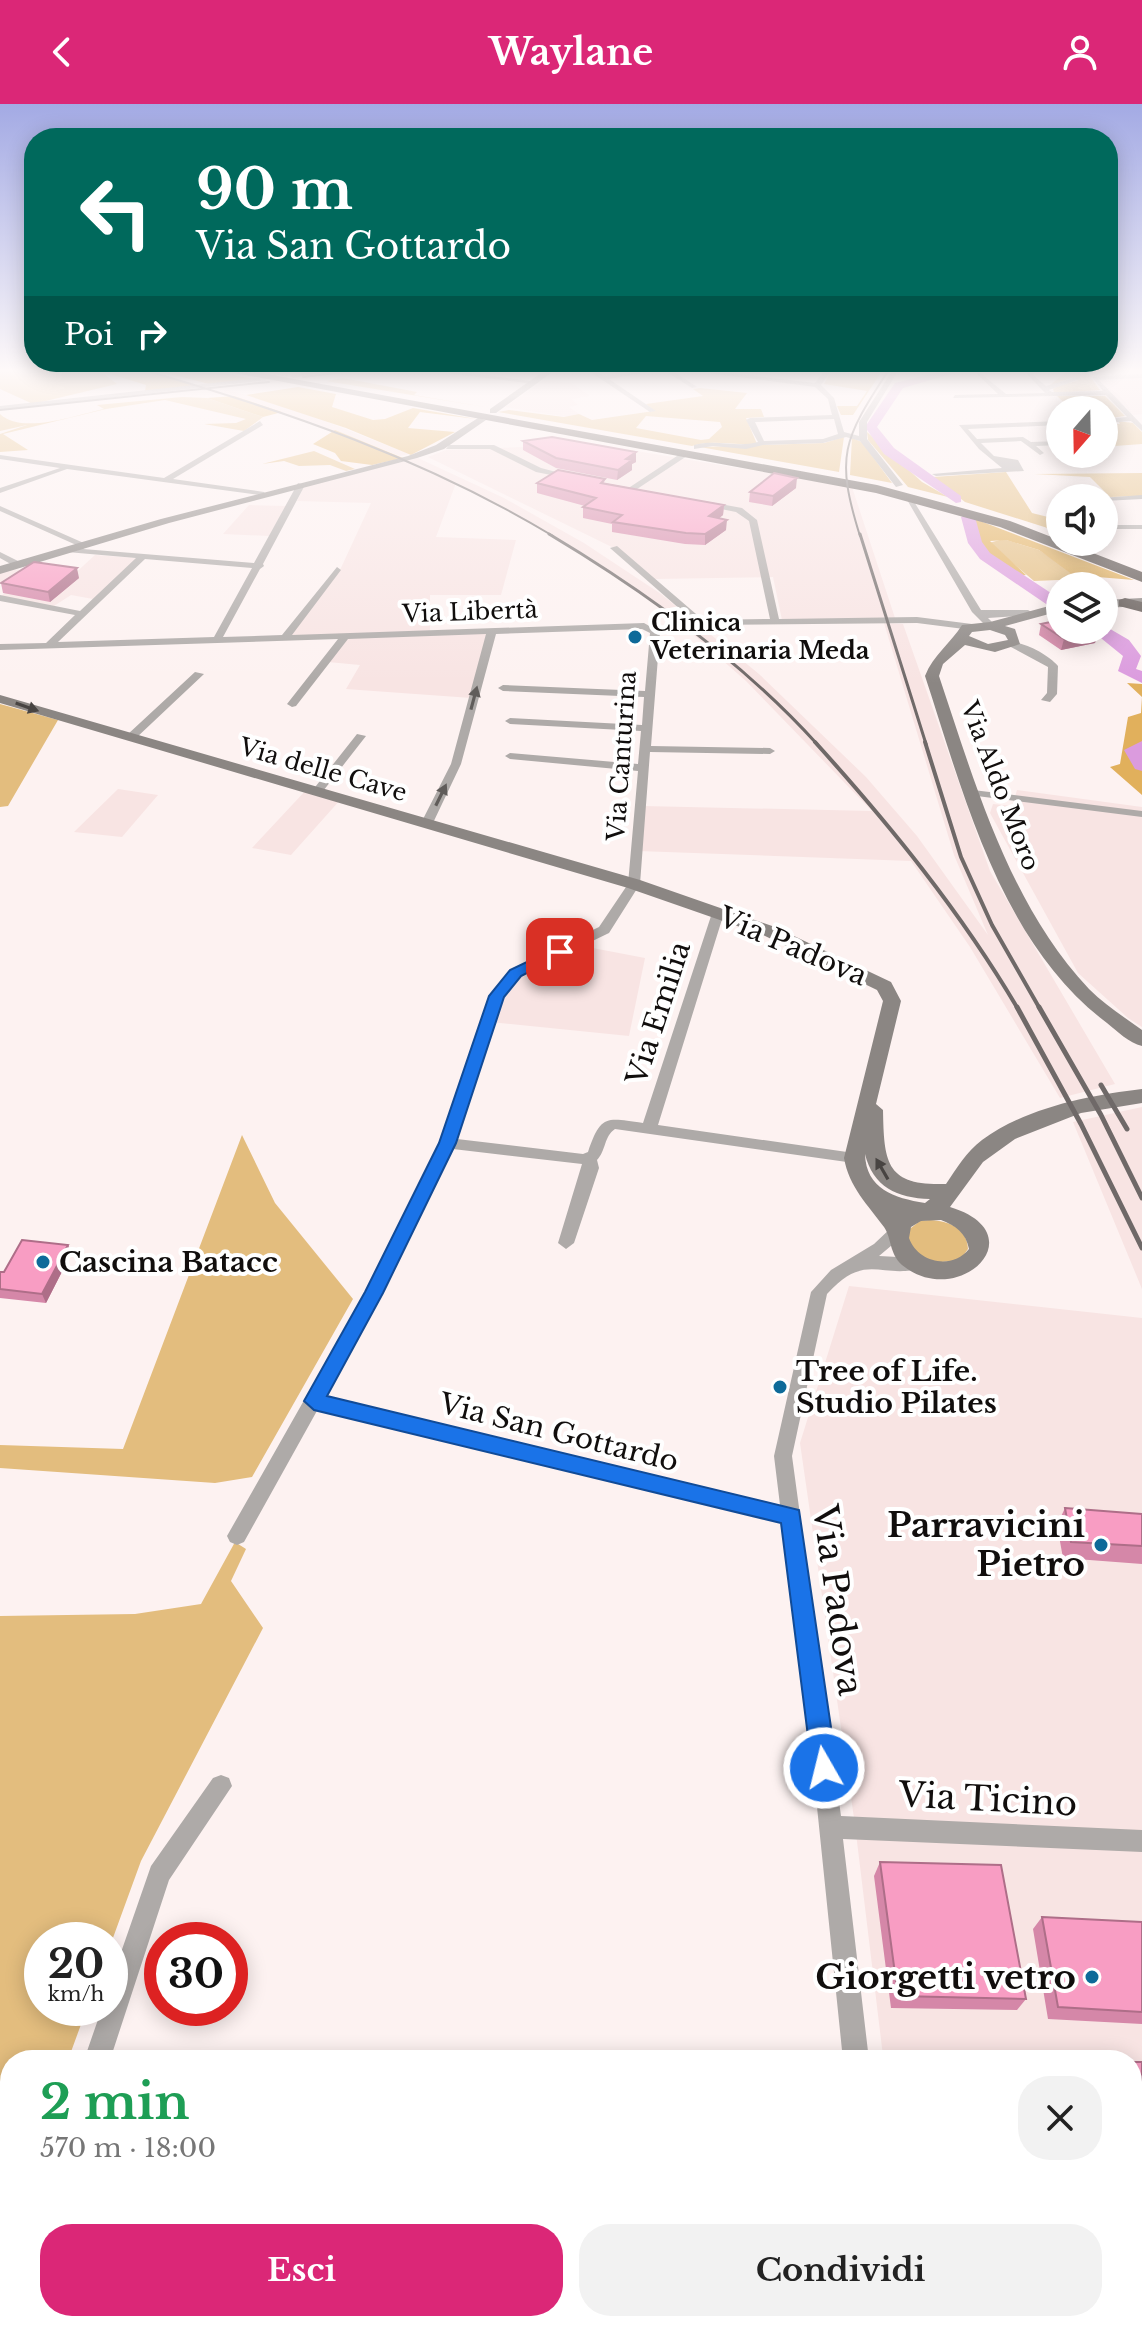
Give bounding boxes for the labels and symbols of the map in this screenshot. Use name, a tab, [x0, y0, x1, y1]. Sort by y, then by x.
north arrow	[1046, 396, 1118, 468]
street label: Via Libertà	[401, 595, 539, 628]
place label: Clinica Veterinaria Meda	[650, 608, 870, 665]
marker: Clinica Veterinaria Meda	[626, 628, 644, 646]
street label: Via Canturina	[601, 669, 642, 843]
one-way arrow	[468, 685, 481, 709]
street label: Via Aldo Moro	[955, 696, 1046, 875]
one-way arrow	[15, 702, 39, 714]
street label: Via delle Cave	[235, 731, 410, 807]
one-way arrow	[434, 783, 448, 806]
street label: Via Padova	[712, 899, 873, 994]
pin	[526, 918, 594, 986]
street label: Via Emilia	[619, 937, 698, 1090]
one-way arrow	[875, 1157, 889, 1180]
place label: Cascina Batacc	[59, 1245, 278, 1280]
marker: Cascina Batacc	[34, 1253, 52, 1271]
place label: Tree of Life. Studio Pilates	[796, 1354, 997, 1421]
marker: Tree of Life. Studio Pilates	[771, 1378, 789, 1396]
street label: Via San Gottardo	[435, 1386, 682, 1479]
street label: Via Padova	[804, 1501, 872, 1698]
place label: Parravicini Pietro	[887, 1504, 1085, 1585]
marker: Parravicini Pietro	[1092, 1536, 1110, 1554]
position arrow	[782, 1726, 866, 1810]
street label: Via Ticino	[897, 1773, 1078, 1825]
speed limit sign: 30	[144, 1922, 248, 2026]
place label: Giorgetti vetro	[815, 1956, 1076, 1998]
marker: Giorgetti vetro	[1083, 1968, 1101, 1986]

